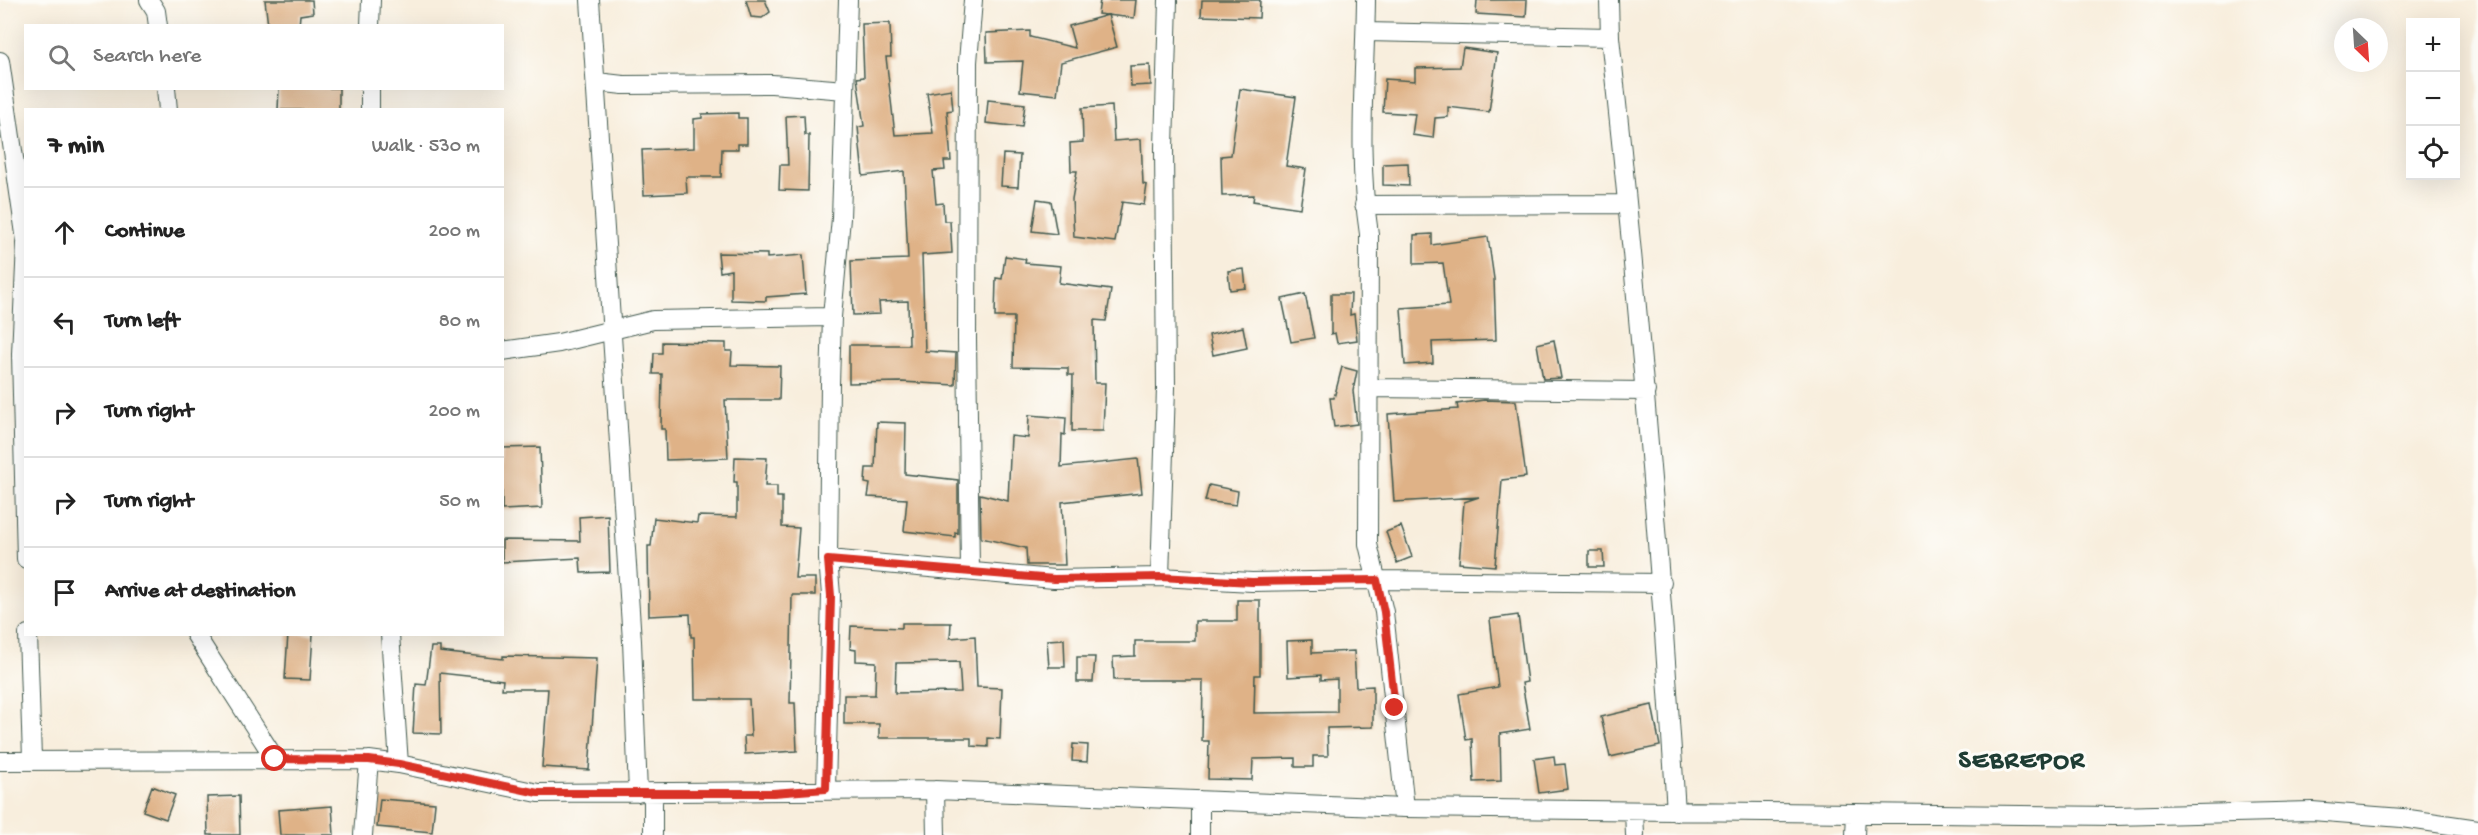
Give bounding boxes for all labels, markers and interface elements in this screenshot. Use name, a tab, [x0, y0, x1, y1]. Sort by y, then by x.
north arrow	[2334, 18, 2388, 72]
map controls	[2406, 18, 2460, 180]
button: +	[2406, 18, 2460, 72]
search box	[24, 24, 504, 90]
icon: search	[45, 41, 78, 74]
text: Search here	[93, 44, 201, 70]
button: −	[2406, 72, 2460, 126]
button: locate	[2406, 126, 2460, 180]
text: 7 min	[48, 132, 104, 163]
text: Walk · 530 m	[372, 136, 480, 159]
icon: ahead	[48, 216, 81, 249]
text: Continue	[105, 219, 185, 245]
text: 200 m	[429, 221, 480, 244]
icon: left	[48, 306, 81, 339]
text: Turn left	[105, 309, 179, 335]
text: 80 m	[439, 311, 480, 334]
icon: right	[48, 396, 81, 429]
text: Turn right	[105, 399, 193, 425]
text: 200 m	[429, 401, 480, 424]
icon: right	[48, 486, 81, 519]
text: Turn right	[105, 489, 193, 515]
text: 50 m	[439, 491, 480, 514]
icon: arrive	[48, 576, 81, 609]
text: Arrive at destination	[105, 579, 295, 605]
route end	[1381, 694, 1407, 720]
route start	[261, 745, 287, 771]
district label: SEBREPOR	[1959, 747, 2086, 778]

